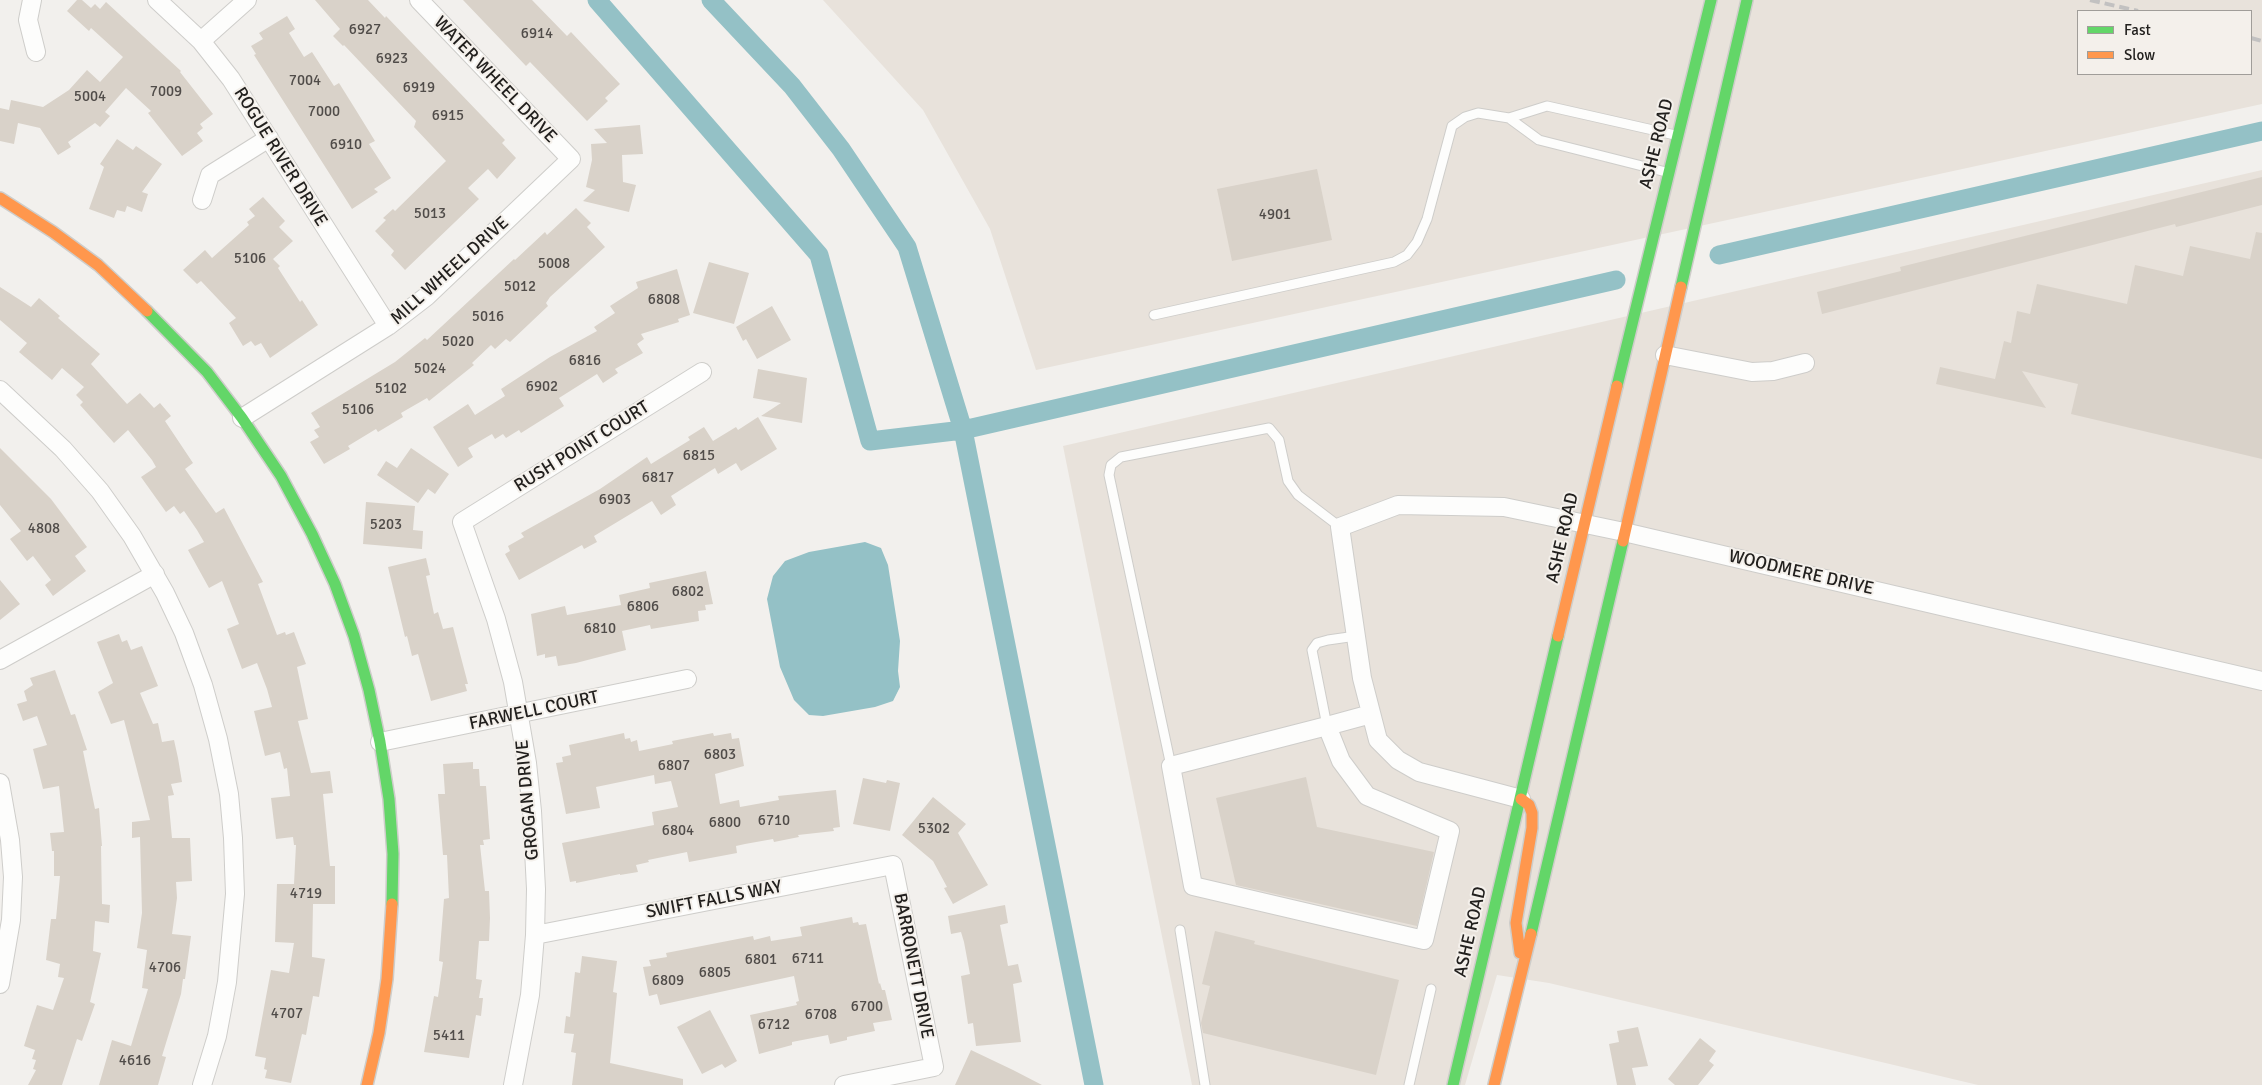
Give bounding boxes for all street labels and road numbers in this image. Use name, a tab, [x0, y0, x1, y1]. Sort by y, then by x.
street label: WATER WHEEL DRIVE	[429, 12, 561, 148]
street label: ROGUE RIVER DRIVE	[228, 84, 332, 230]
street label: ASHE ROAD	[1635, 97, 1679, 191]
street label: MILL WHEEL DRIVE	[386, 212, 514, 330]
street label: RUSH POINT COURT	[510, 397, 654, 497]
street label: ASHE ROAD	[1542, 491, 1584, 585]
street label: WOODMERE DRIVE	[1726, 546, 1876, 600]
street label: FARWELL COURT	[467, 687, 601, 735]
street label: GROGAN DRIVE	[512, 739, 544, 861]
street label: SWIFT FALLS WAY	[644, 876, 784, 924]
street label: ASHE ROAD	[1450, 885, 1492, 979]
street label: BARRONETT DRIVE	[888, 891, 938, 1041]

